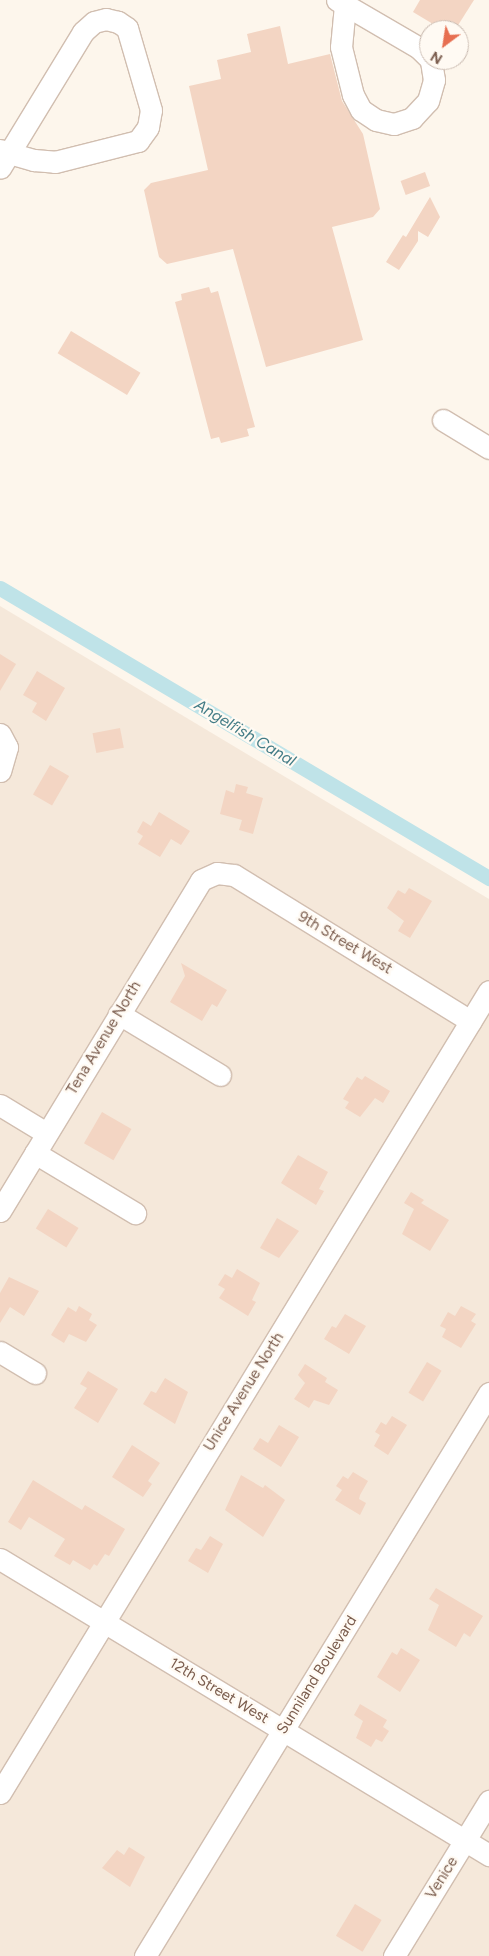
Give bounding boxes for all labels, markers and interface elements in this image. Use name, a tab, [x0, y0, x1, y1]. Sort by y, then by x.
north arrow	[419, 20, 469, 70]
text: N	[428, 47, 446, 68]
water label: Angelfish Canal	[191, 695, 299, 771]
street label: 9th Street West	[295, 908, 395, 978]
street label: Tena Avenue North	[63, 978, 145, 1098]
street label: Unice Avenue North	[200, 1329, 288, 1455]
street label: Sunniland Boulevard	[273, 1612, 361, 1738]
street label: 12th Street West	[166, 1654, 272, 1728]
street label: Venice	[422, 1854, 462, 1902]

